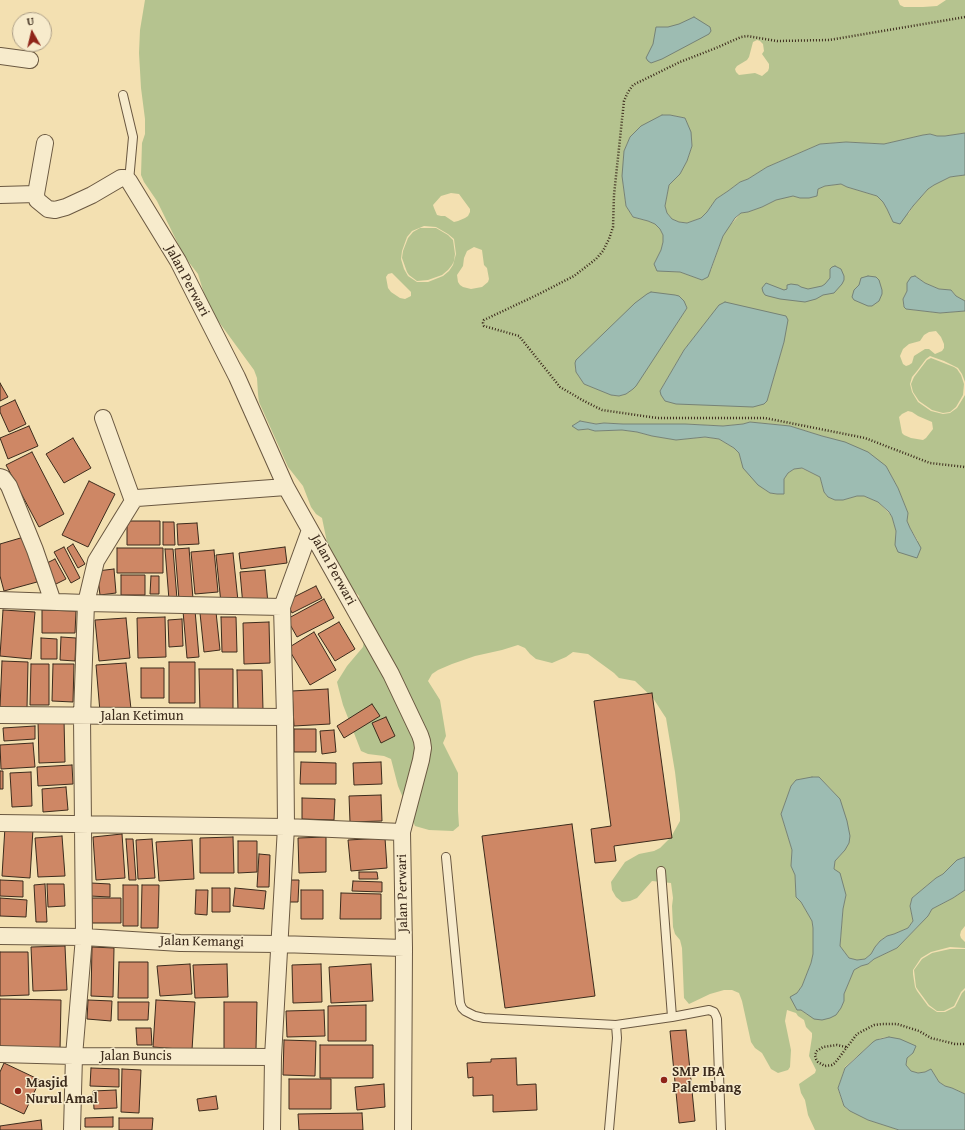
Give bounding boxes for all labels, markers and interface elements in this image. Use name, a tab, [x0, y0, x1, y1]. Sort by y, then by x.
north arrow	[12, 12, 52, 52]
text: U	[26, 13, 35, 30]
street label: Jalan Perwari	[161, 242, 213, 320]
street label: Jalan Perwari	[307, 532, 359, 608]
street label: Jalan Ketimun	[100, 708, 184, 724]
street label: Jalan Perwari	[394, 854, 412, 932]
street label: Jalan Kemangi	[160, 933, 244, 951]
street label: Jalan Buncis	[100, 1048, 172, 1064]
place label: SMP IBA Palembang	[672, 1064, 741, 1096]
place label: Masjid Nurul Amal	[26, 1075, 98, 1108]
marker: SMP IBA Palembang	[659, 1075, 669, 1085]
marker: Masjid Nurul Amal	[13, 1086, 23, 1096]

